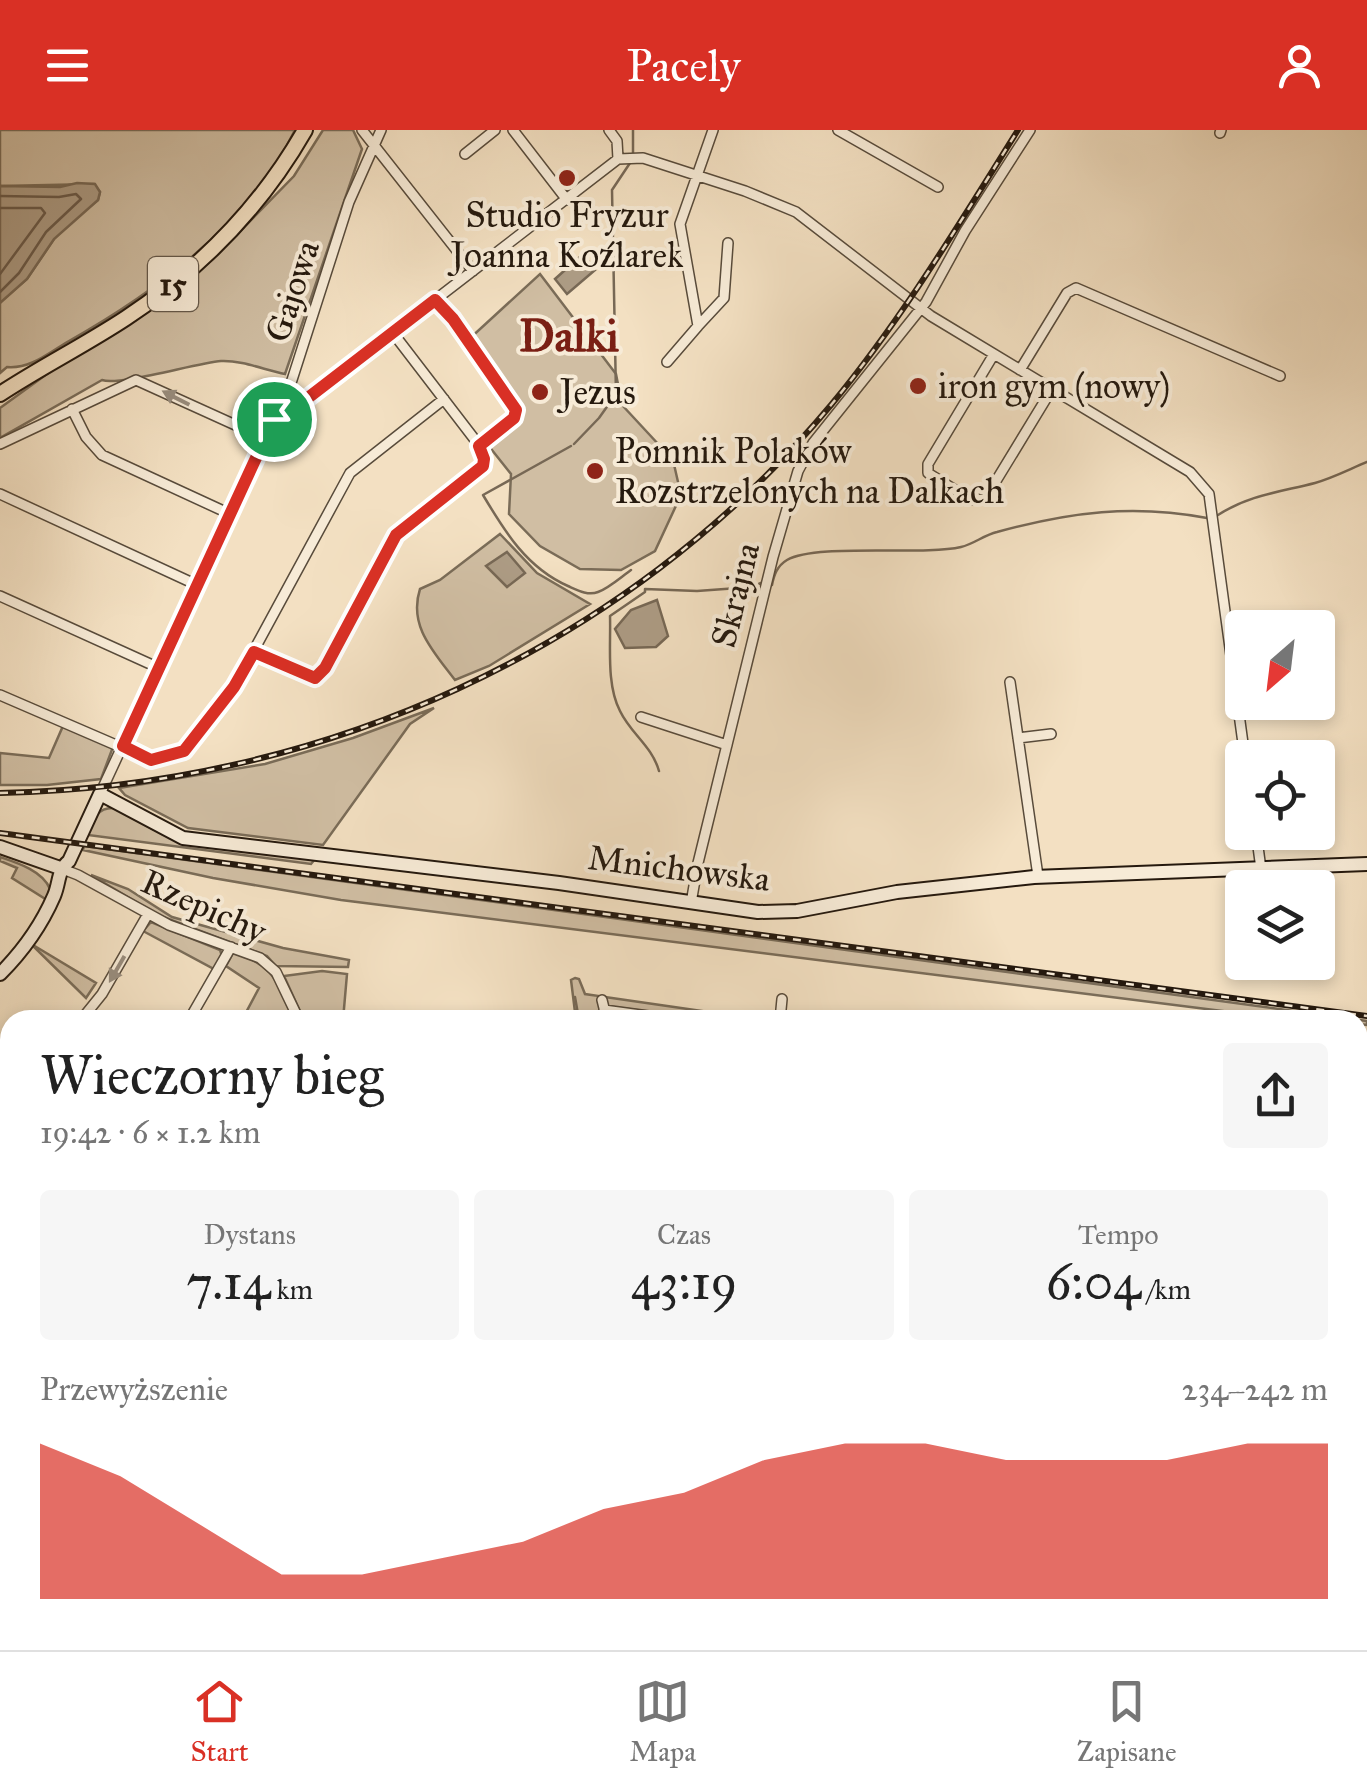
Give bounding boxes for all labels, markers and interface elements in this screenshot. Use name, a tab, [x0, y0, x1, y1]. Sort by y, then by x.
icon: menu	[40, 38, 95, 93]
text: Pacely	[626, 38, 741, 93]
icon: person	[1272, 38, 1327, 93]
marker: Studio Fryzur Joanna Koźlarek	[556, 167, 578, 189]
place label: Studio Fryzur Joanna Koźlarek	[447, 194, 684, 277]
street label: Gajowa	[256, 235, 329, 347]
road number: 15	[148, 257, 198, 311]
district label: Dalki	[519, 308, 620, 363]
place label: iron gym (nowy)	[938, 365, 1170, 408]
place label: Jezus	[556, 371, 636, 414]
marker: iron gym (nowy)	[907, 375, 929, 397]
pin	[232, 377, 317, 462]
marker: Jezus	[529, 381, 551, 403]
one-way arrow	[161, 390, 190, 407]
icon: arrive	[247, 392, 302, 447]
place label: Pomnik Polaków Rozstrzelonych na Dalkach	[615, 430, 1004, 513]
marker: Pomnik Polaków Rozstrzelonych na Dalkach	[584, 460, 606, 482]
street label: Skrajna	[702, 538, 769, 652]
north arrow	[1225, 610, 1335, 720]
map controls	[1225, 610, 1335, 980]
button: locate	[1225, 740, 1335, 850]
street label: Mnichowska	[586, 836, 773, 901]
street label: Rzepichy	[135, 860, 274, 953]
button: layers	[1225, 870, 1335, 980]
one-way arrow	[108, 955, 126, 983]
text: Wieczorny bieg	[40, 1042, 384, 1109]
button: share	[1223, 1043, 1328, 1148]
text: 19:42 · 6 × 1.2 km	[40, 1113, 261, 1152]
text: Dystans	[203, 1217, 296, 1252]
text: Czas	[657, 1217, 711, 1252]
text: Tempo	[1078, 1217, 1159, 1252]
text: 7.14	[186, 1252, 270, 1313]
text: 43:19	[631, 1252, 737, 1313]
text: 6:04	[1046, 1252, 1141, 1313]
text: km	[270, 1272, 313, 1307]
text: /km	[1141, 1272, 1191, 1307]
text: Przewyższenie	[40, 1370, 228, 1409]
text: 234–242 m	[1182, 1370, 1328, 1409]
tab: Start	[190, 1674, 249, 1769]
tab: Mapa	[629, 1674, 696, 1769]
tab: Zapisane	[1077, 1674, 1177, 1769]

